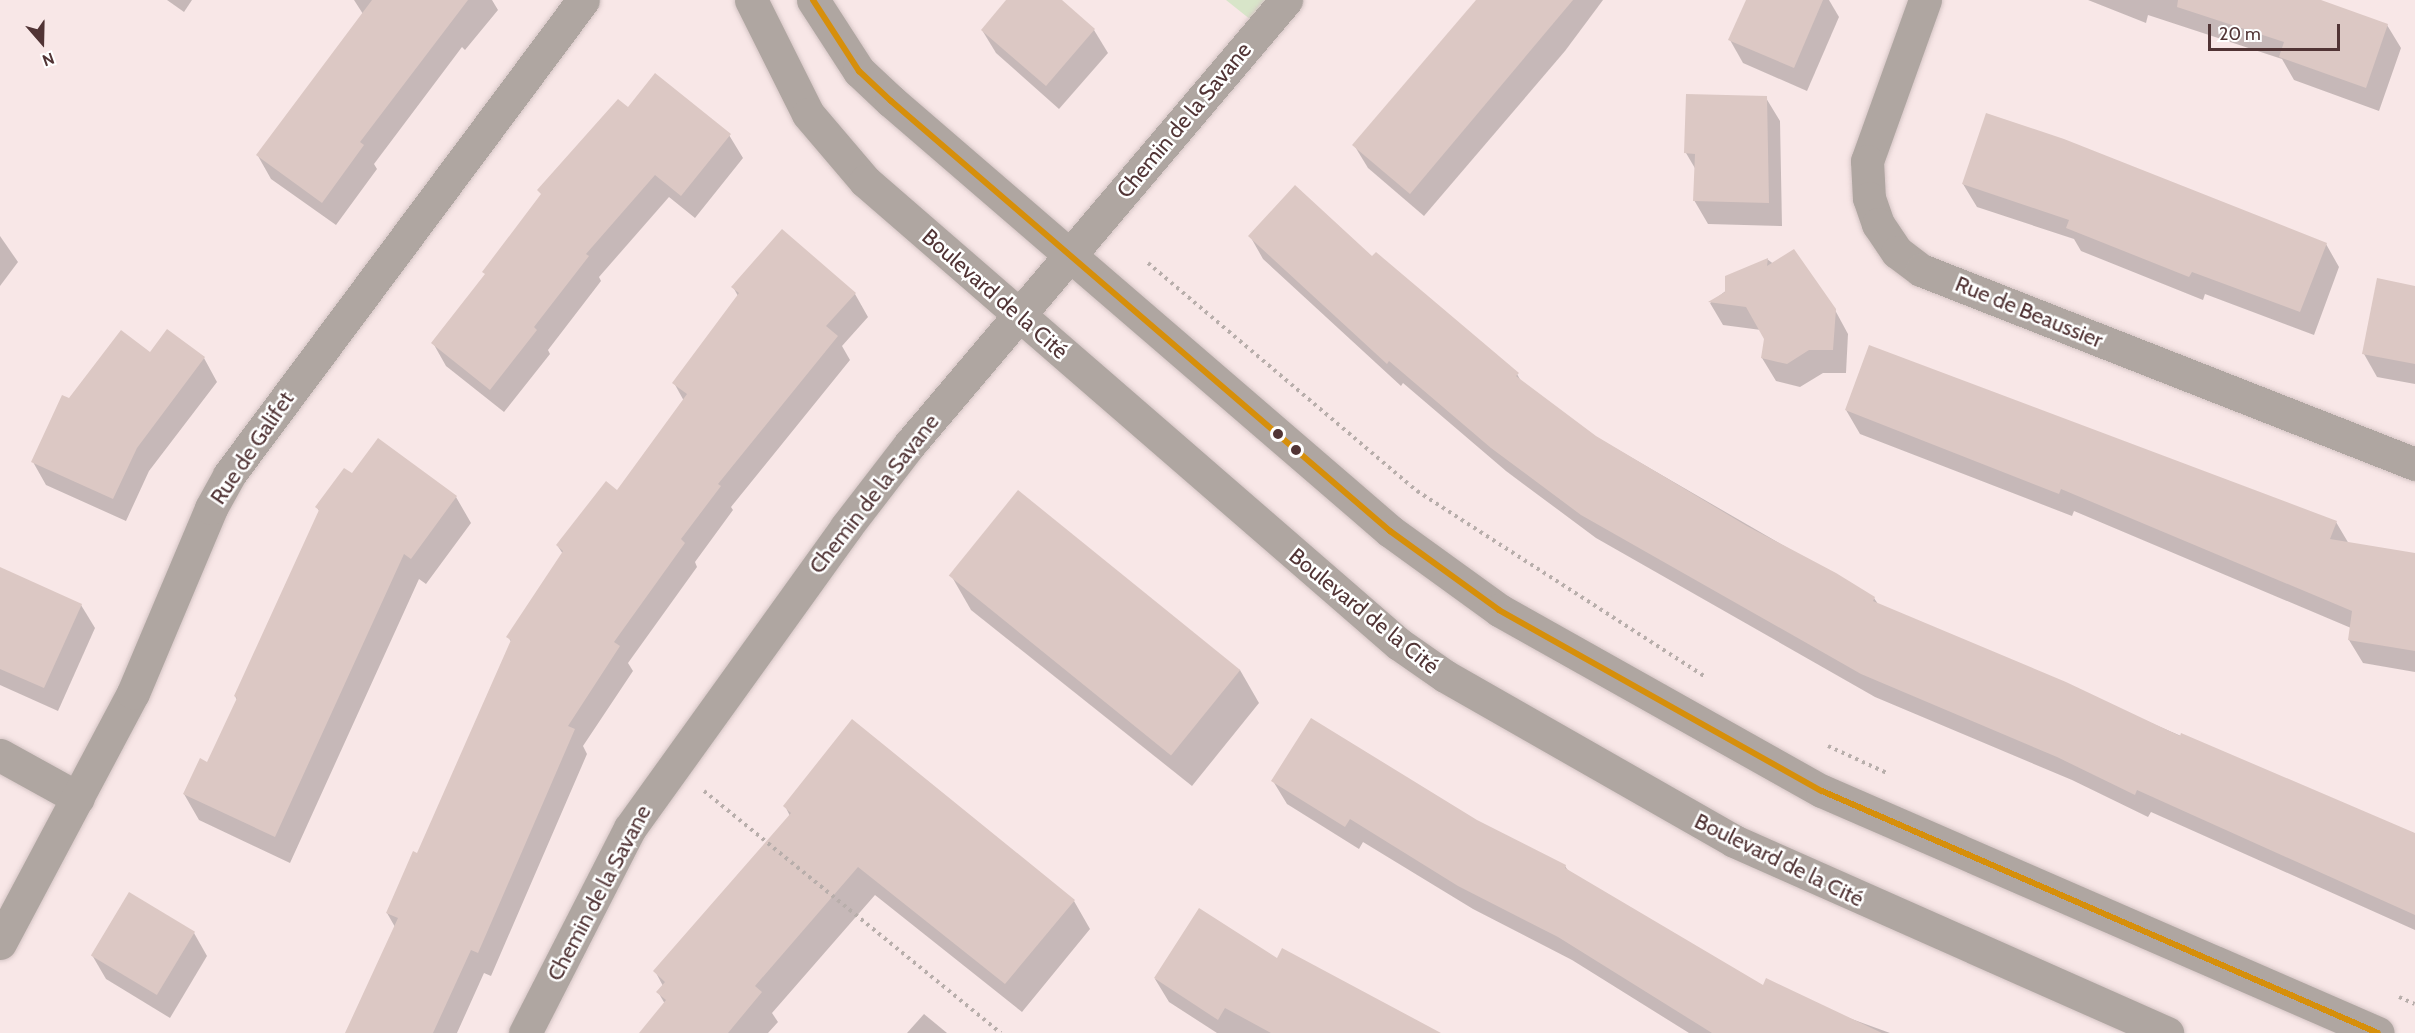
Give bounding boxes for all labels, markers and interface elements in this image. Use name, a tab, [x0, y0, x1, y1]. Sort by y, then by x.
north arrow	[12, 12, 72, 72]
scale bar	[2211, 12, 2343, 50]
text: 20 m	[2219, 23, 2261, 45]
street label: Chemin de la Savane	[1111, 37, 1257, 203]
text: N	[40, 49, 57, 70]
street label: Boulevard de la Cité	[917, 223, 1073, 365]
street label: Rue de Beaussier	[1951, 270, 2107, 354]
street label: Rue de Galifet	[205, 387, 299, 509]
street label: Chemin de la Savane	[804, 409, 944, 579]
unlabelled marker	[1272, 428, 1284, 440]
unlabelled marker	[1290, 444, 1302, 456]
street label: Boulevard de la Cité	[1284, 543, 1444, 679]
street label: Chemin de la Savane	[542, 801, 656, 985]
street label: Boulevard de la Cité	[1690, 808, 1868, 912]

